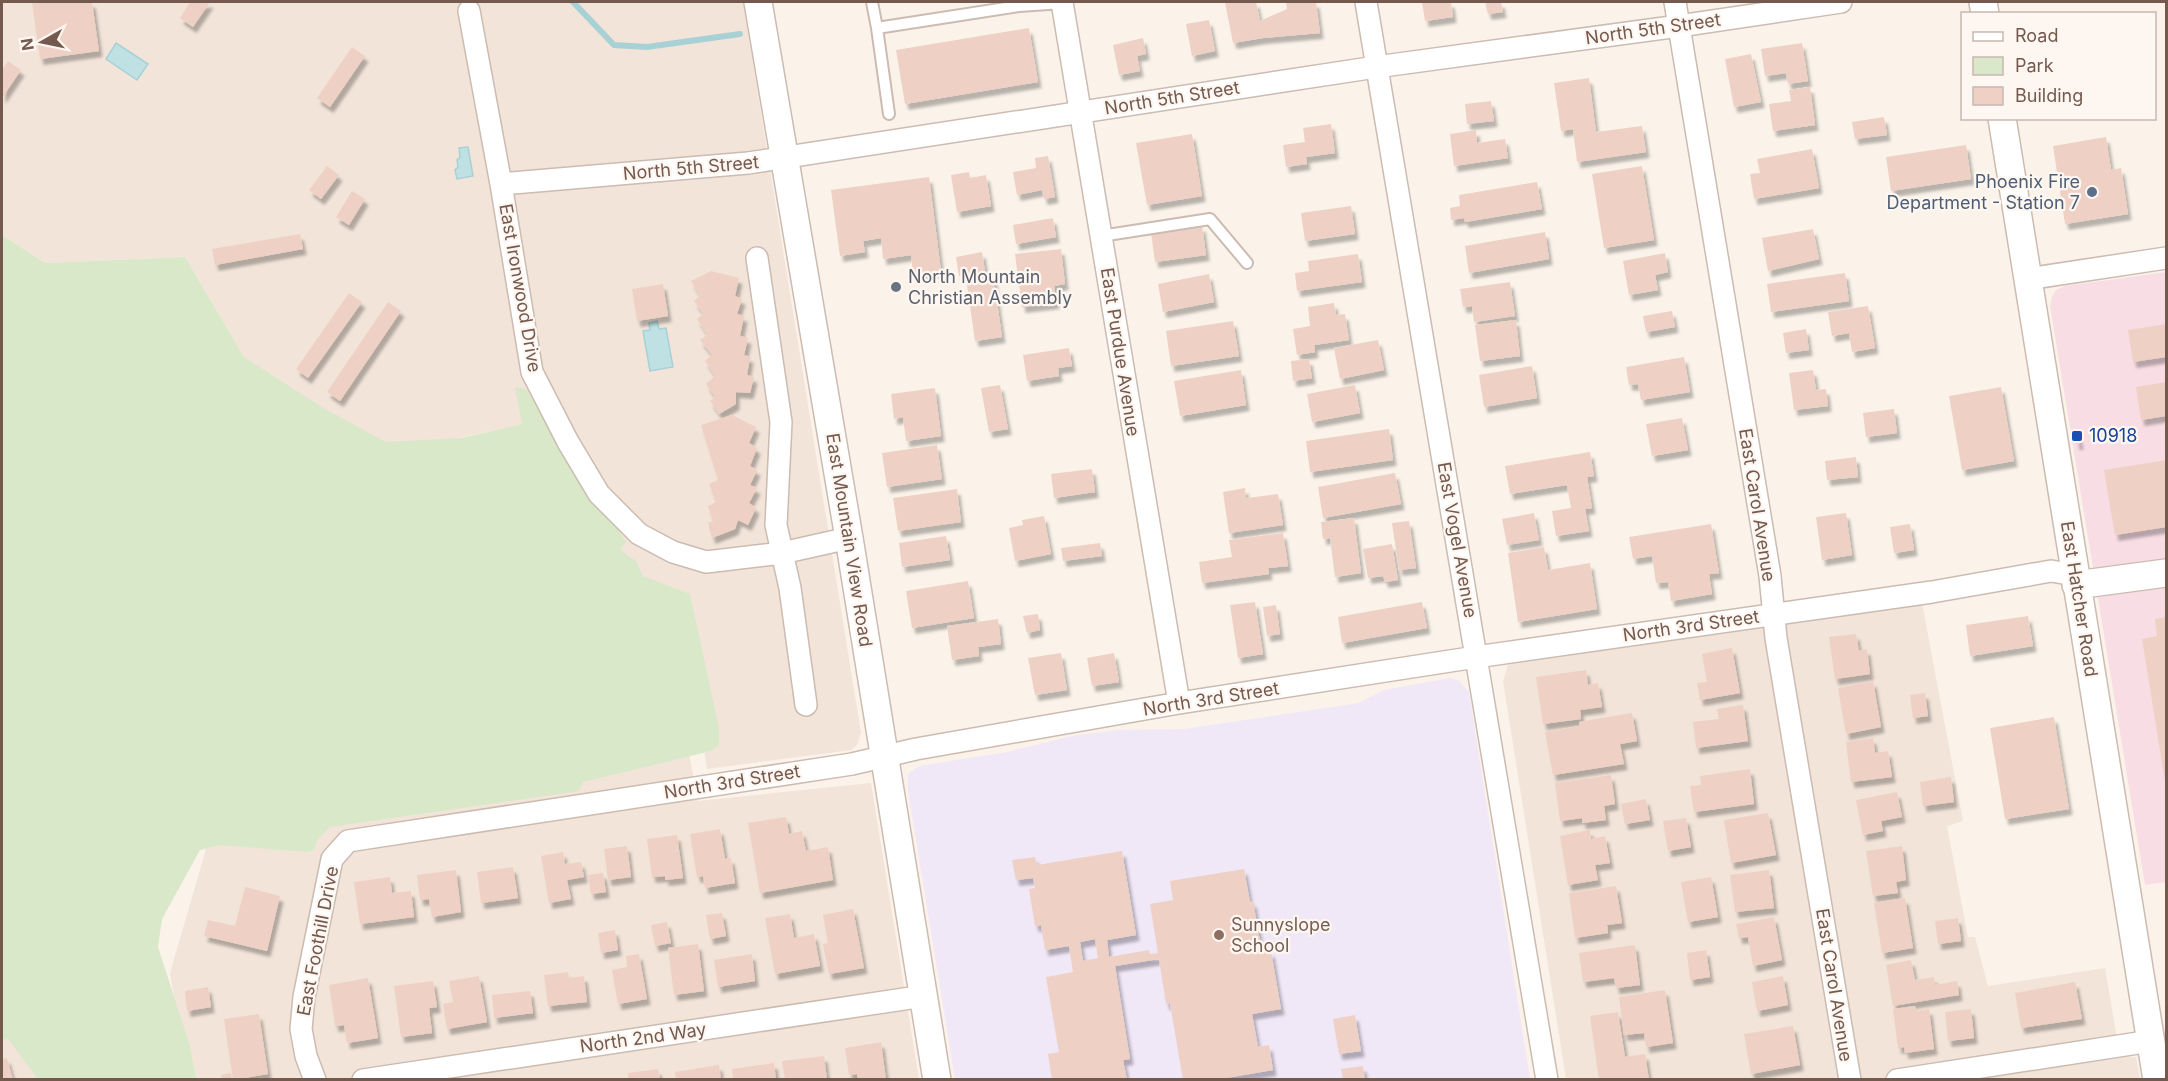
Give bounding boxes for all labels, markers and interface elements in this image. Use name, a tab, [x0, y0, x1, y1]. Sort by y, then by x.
street label: North 5th Street	[1584, 9, 1722, 48]
north arrow	[12, 12, 72, 72]
legend	[1961, 12, 2156, 120]
text: Road	[2015, 25, 2058, 46]
text: N	[16, 37, 38, 52]
text: Park	[2015, 55, 2054, 76]
street label: North 5th Street	[1103, 76, 1241, 119]
text: Building	[2015, 85, 2083, 106]
street label: North 5th Street	[622, 151, 760, 184]
place label: Phoenix Fire Department - Station 7	[1887, 171, 2080, 213]
marker: Phoenix Fire Department - Station 7	[2085, 185, 2099, 199]
street label: East Ironwood Drive	[495, 202, 546, 374]
place label: North Mountain Christian Assembly	[908, 266, 1072, 308]
street label: East Purdue Avenue	[1097, 266, 1144, 438]
marker: North Mountain Christian Assembly	[889, 280, 903, 294]
place label: 10918	[2089, 425, 2137, 446]
street label: East Carol Avenue	[1735, 427, 1780, 583]
marker: 10918	[2070, 429, 2084, 443]
street label: East Mountain View Road	[822, 432, 877, 648]
street label: East Vogel Avenue	[1433, 460, 1482, 619]
street label: East Hatcher Road	[2057, 520, 2102, 678]
street label: North 3rd Street	[1621, 606, 1761, 645]
street label: North 3rd Street	[1141, 677, 1281, 720]
street label: North 3rd Street	[662, 760, 802, 803]
street label: East Foothill Drive	[293, 864, 342, 1018]
street label: East Carol Avenue	[1812, 907, 1857, 1063]
place label: Sunnyslope School	[1231, 914, 1330, 956]
marker: Sunnyslope School	[1212, 928, 1226, 942]
street label: North 2nd Way	[578, 1018, 708, 1057]

